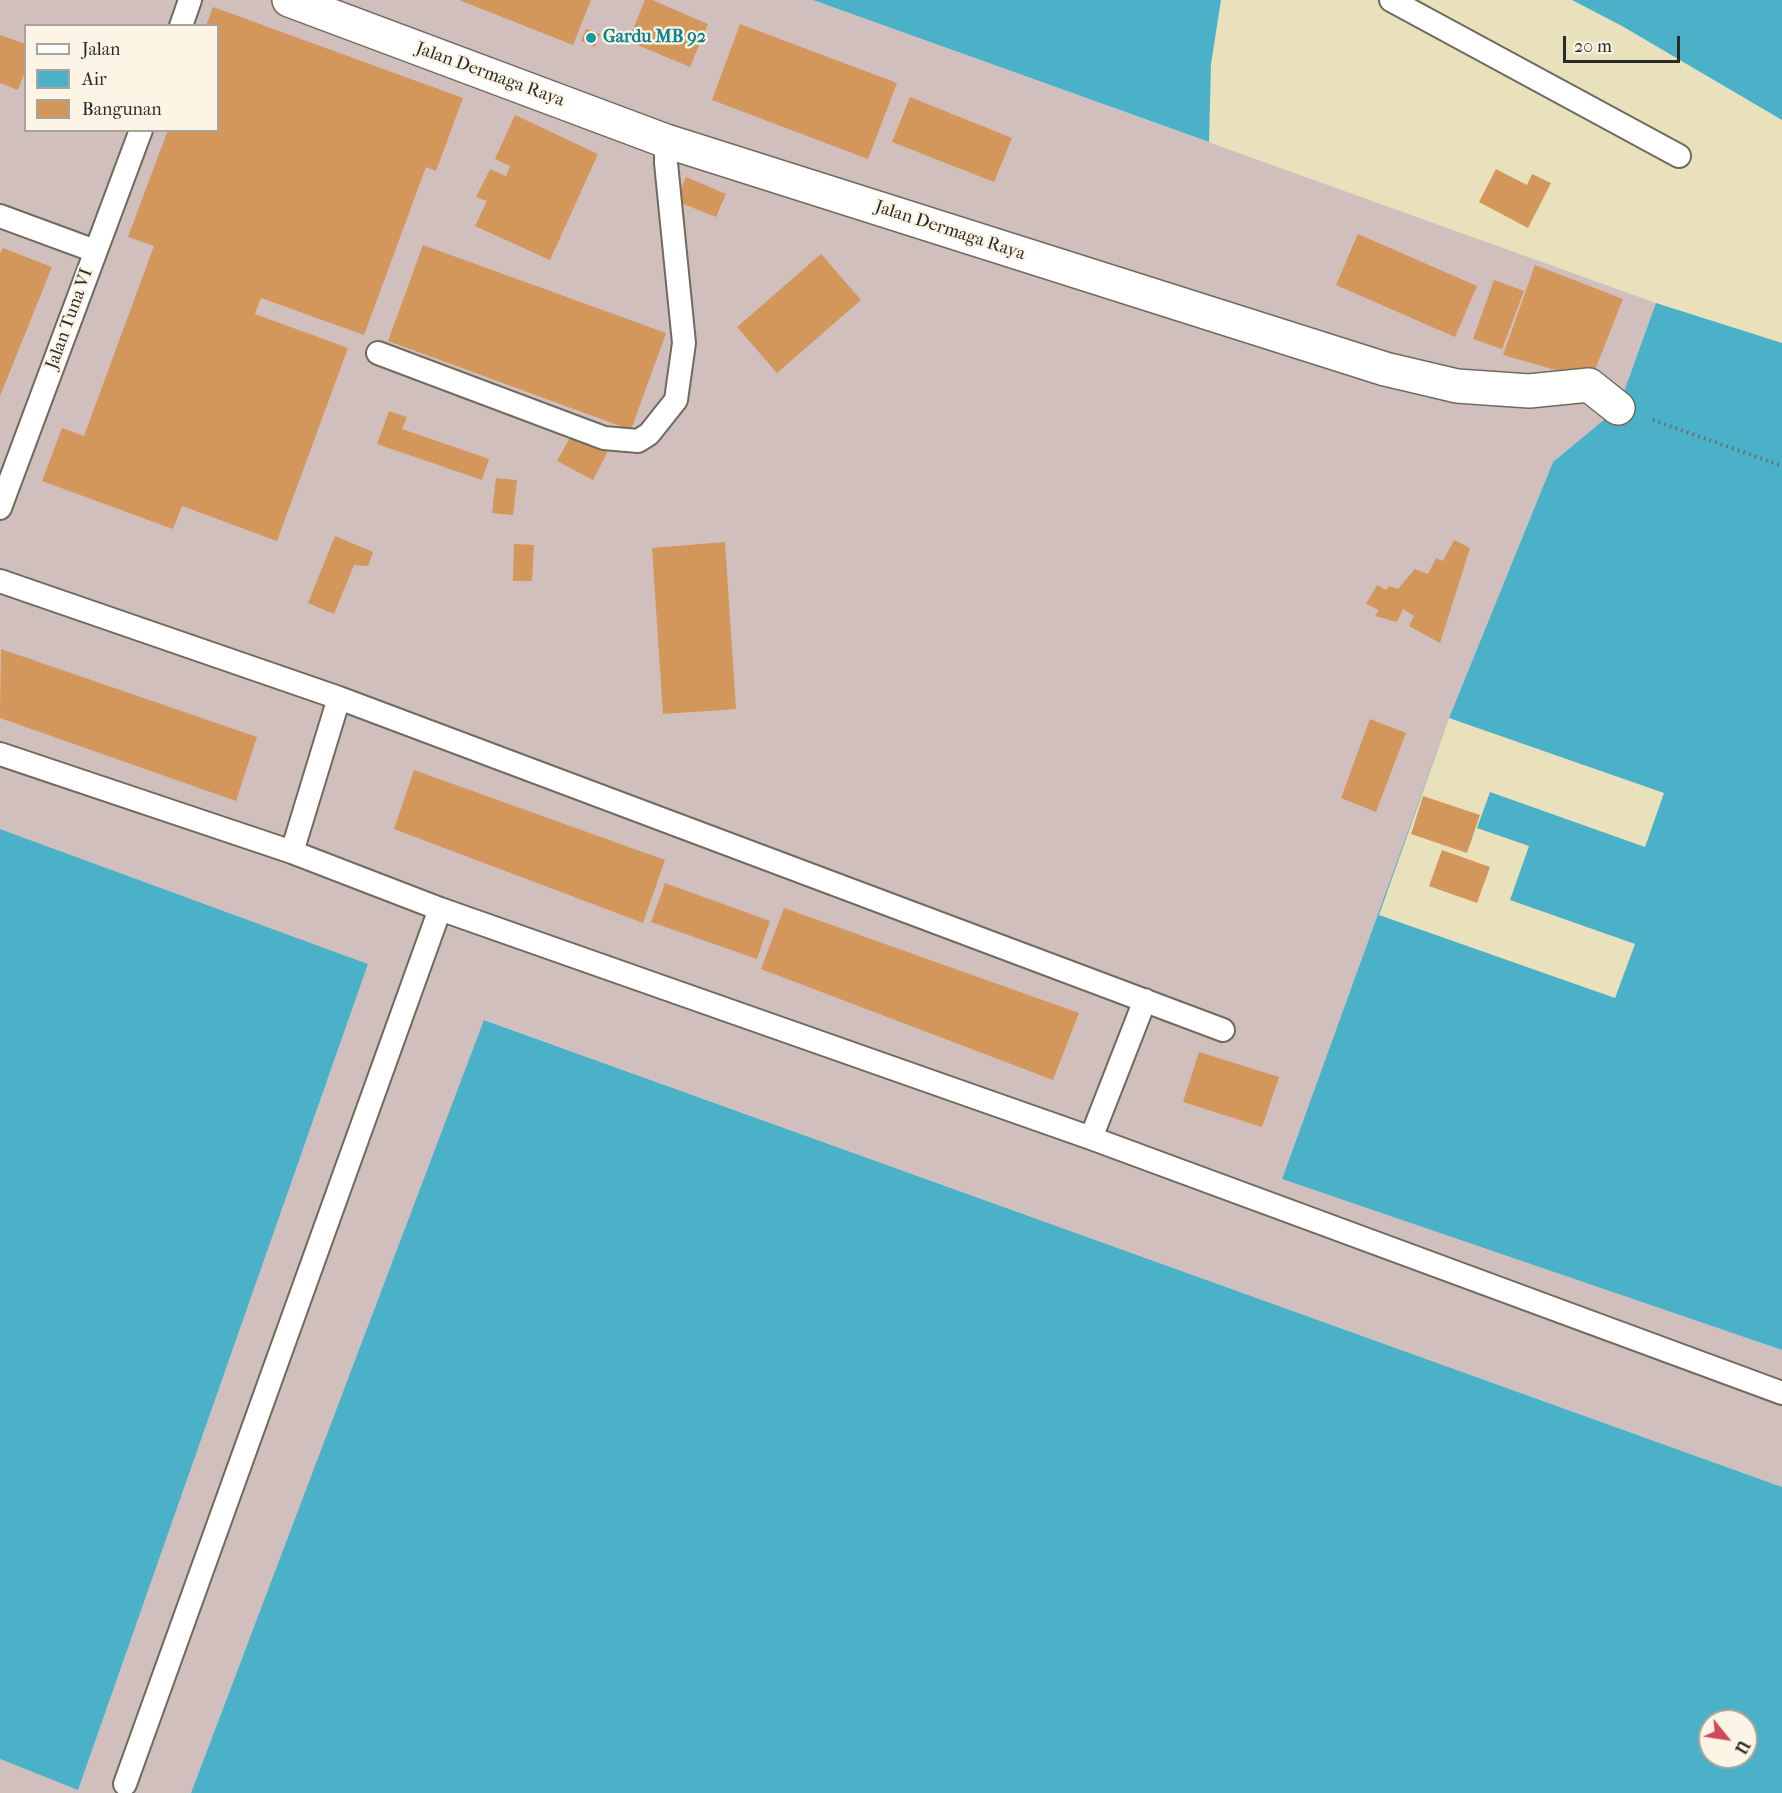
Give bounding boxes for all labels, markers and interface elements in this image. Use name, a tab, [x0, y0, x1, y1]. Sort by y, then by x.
legend	[24, 24, 219, 132]
scale bar	[1566, 24, 1683, 62]
place label: Gardu MB 92	[603, 27, 706, 49]
marker: Gardu MB 92	[584, 31, 598, 45]
text: 20 m	[1574, 36, 1612, 57]
street label: Jalan Dermaga Raya	[413, 38, 567, 112]
text: Jalan	[82, 39, 120, 60]
text: Air	[82, 69, 107, 90]
text: Bangunan	[82, 99, 162, 120]
street label: Jalan Dermaga Raya	[872, 197, 1028, 265]
street label: Jalan Tuna VI	[42, 266, 98, 372]
north arrow	[1698, 1709, 1758, 1769]
text: U	[1731, 1737, 1754, 1757]

